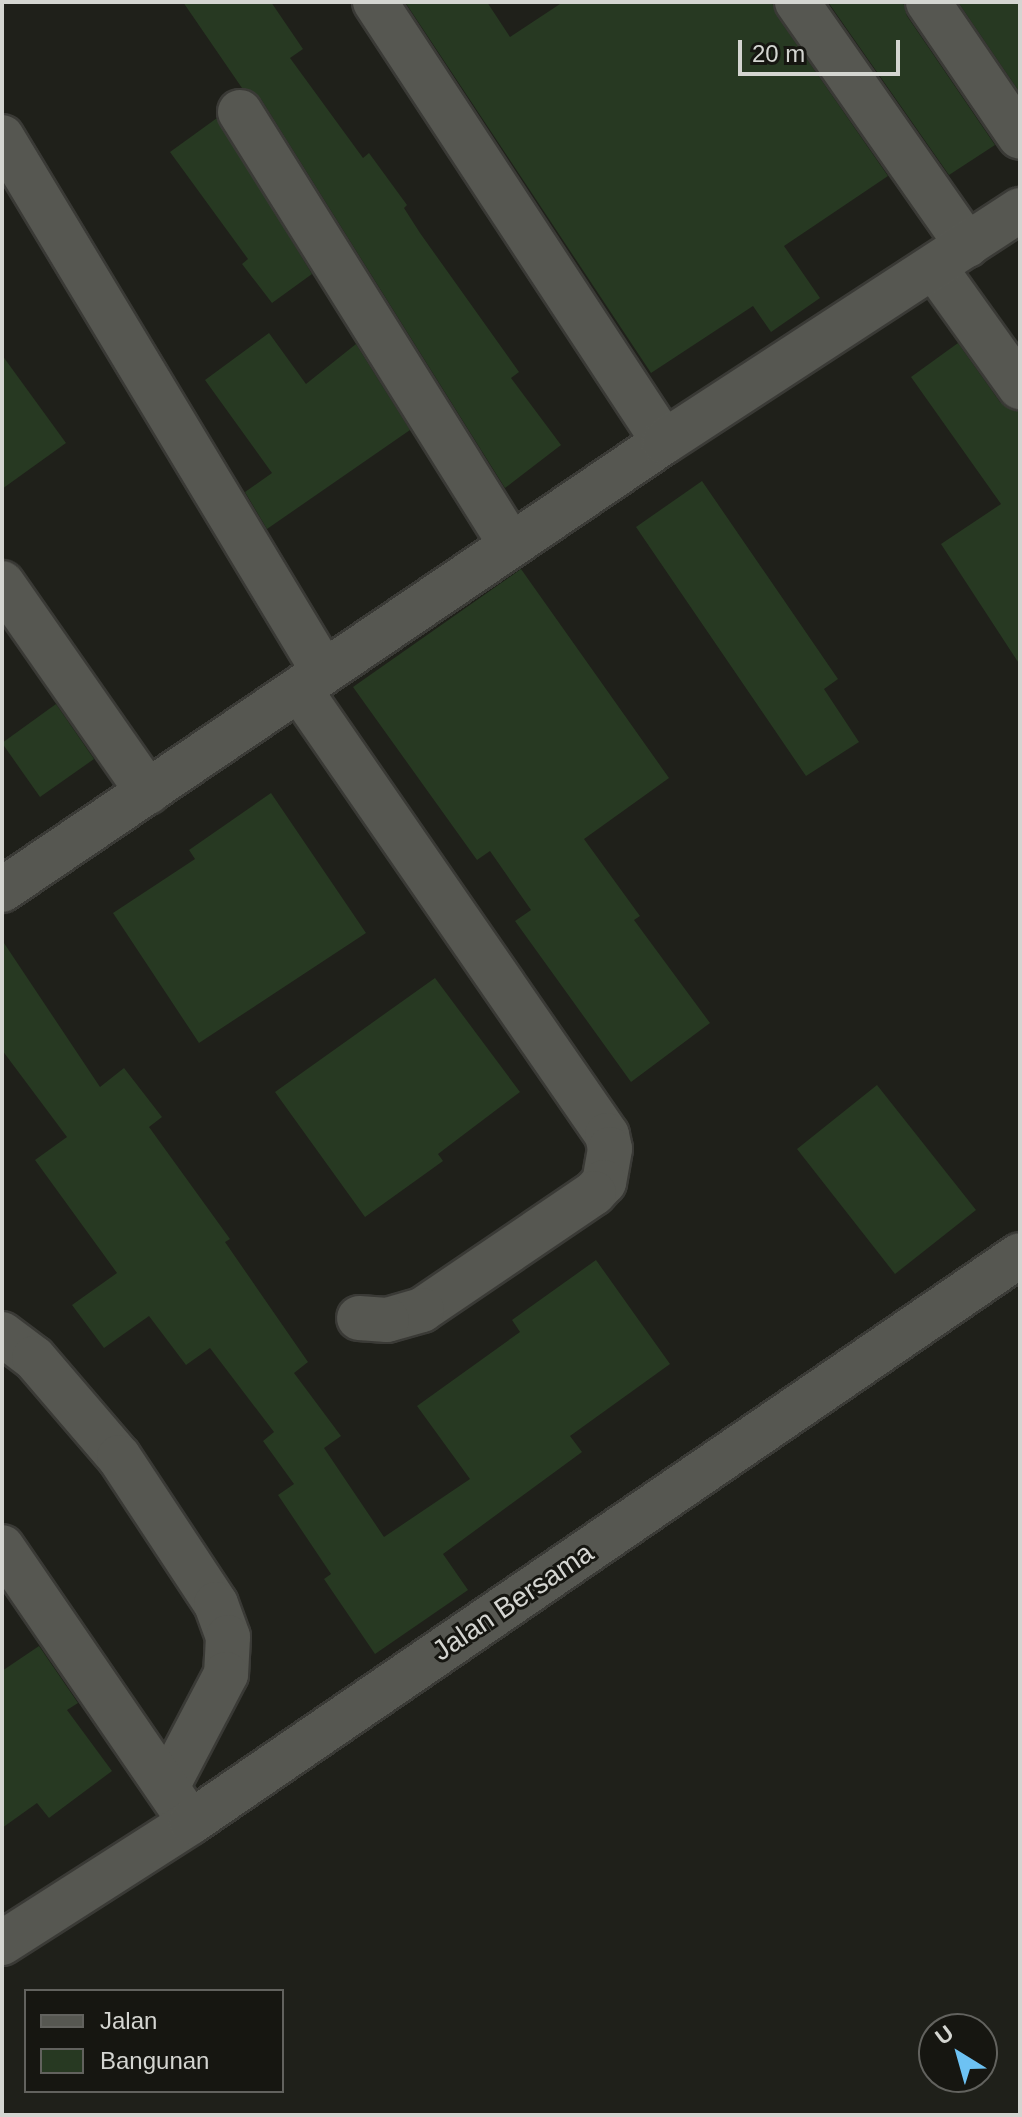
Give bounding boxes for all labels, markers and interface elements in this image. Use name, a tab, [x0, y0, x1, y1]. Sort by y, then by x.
scale bar	[742, 24, 904, 74]
text: 20 m	[752, 40, 805, 67]
street label: Jalan Bersama	[426, 1536, 600, 1668]
legend	[24, 1989, 284, 2093]
text: Jalan	[100, 2007, 157, 2034]
north arrow	[918, 2013, 998, 2093]
text: U	[931, 2020, 958, 2050]
text: Bangunan	[100, 2047, 209, 2074]

